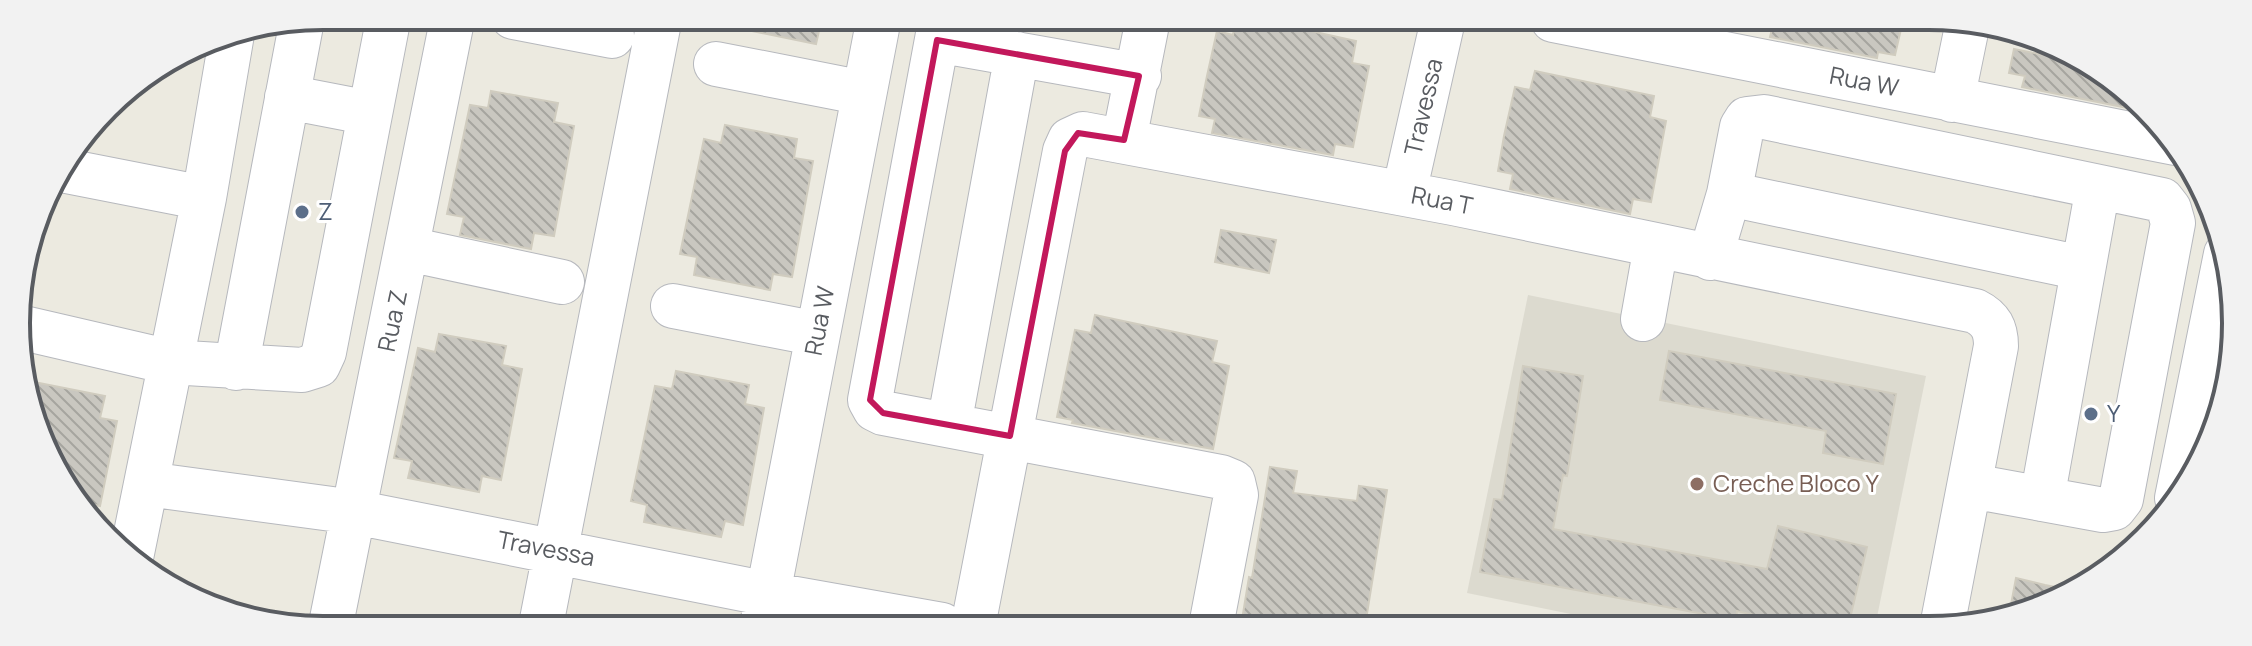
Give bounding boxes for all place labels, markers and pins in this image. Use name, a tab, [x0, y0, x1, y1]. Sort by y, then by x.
place label: Z	[318, 194, 333, 227]
marker: Z	[293, 203, 311, 221]
place label: Y	[2107, 396, 2121, 429]
marker: Y	[2082, 405, 2100, 423]
place label: Creche Bloco Y	[1713, 466, 1879, 499]
marker: Creche Bloco Y	[1688, 475, 1706, 493]

